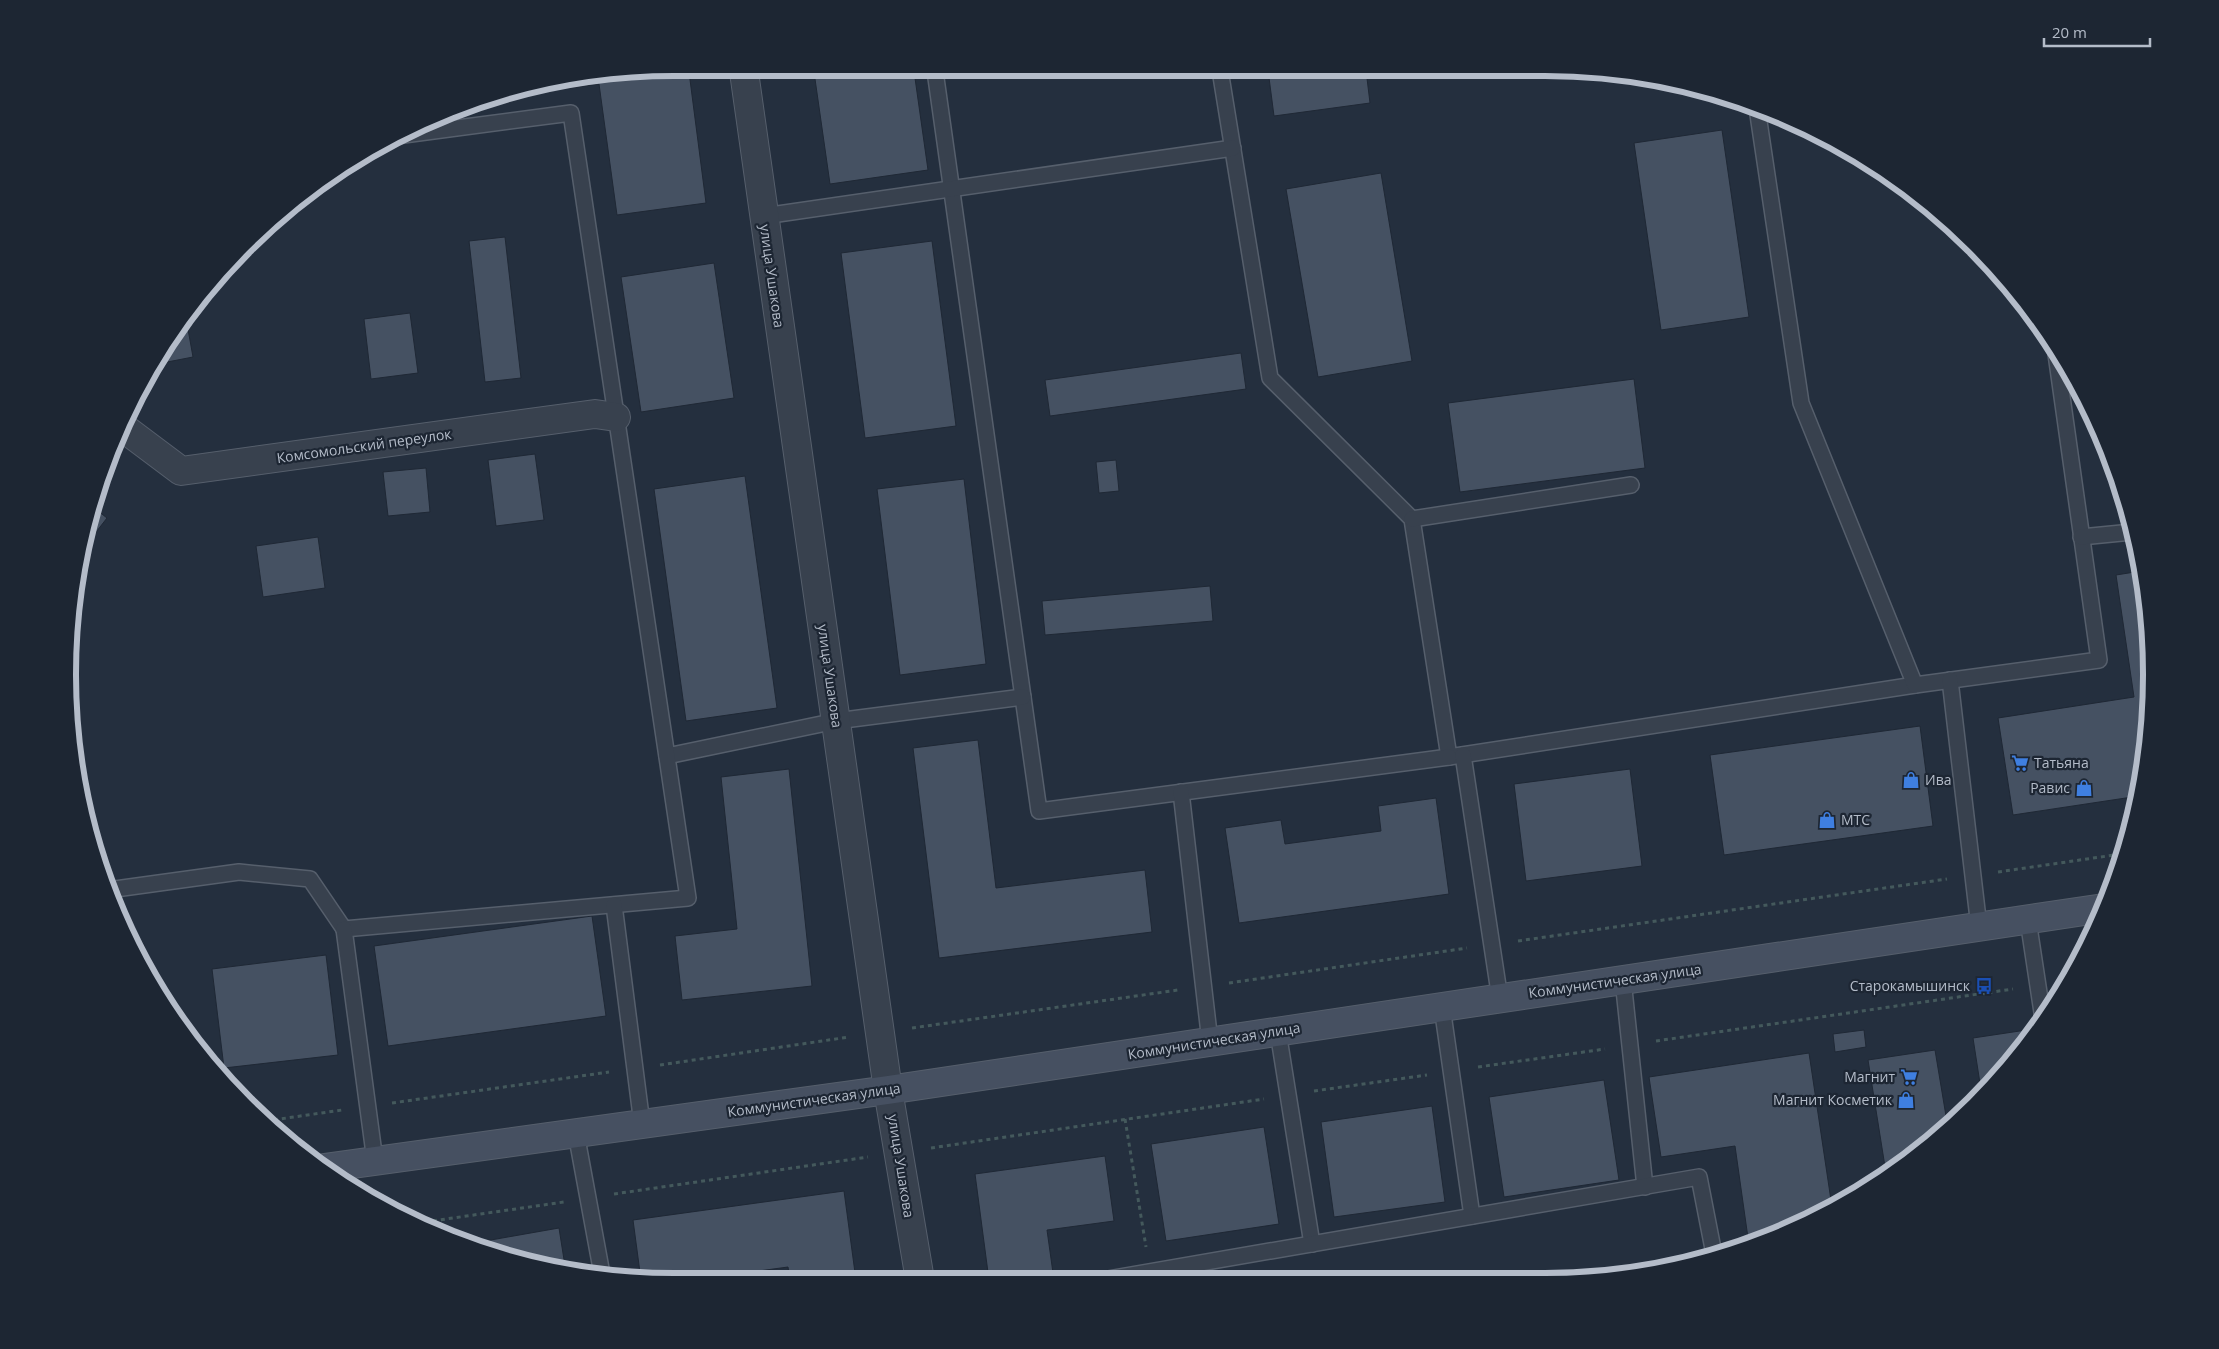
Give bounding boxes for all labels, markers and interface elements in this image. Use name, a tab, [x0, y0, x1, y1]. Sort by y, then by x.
scale bar	[2044, 15, 2150, 47]
text: 20 m	[2052, 22, 2087, 42]
street label: улица Ушакова	[756, 223, 789, 329]
street label: Комсомольский переулок	[275, 424, 453, 467]
street label: улица Ушакова	[814, 623, 847, 729]
supermarket icon: Татьяна	[2010, 753, 2030, 773]
place label: Татьяна	[2034, 753, 2089, 772]
shop icon: Ива	[1901, 770, 1921, 790]
place label: Ива	[1925, 770, 1951, 789]
place label: Равис	[2030, 778, 2070, 797]
shop icon: Равис	[2074, 778, 2094, 798]
shop icon: МТС	[1817, 810, 1837, 830]
place label: МТС	[1841, 810, 1870, 829]
street label: Коммунистическая улица	[1527, 959, 1703, 1002]
place label: Старокамышинск	[1850, 976, 1971, 995]
bus stop icon: Старокамышинск	[1974, 976, 1994, 996]
street label: Коммунистическая улица	[1126, 1017, 1302, 1064]
place label: Магнит	[1844, 1067, 1895, 1086]
supermarket icon: Магнит	[1899, 1067, 1919, 1087]
street label: Коммунистическая улица	[726, 1078, 902, 1121]
place label: Магнит Косметик	[1773, 1090, 1893, 1109]
shop icon: Магнит Косметик	[1896, 1090, 1916, 1110]
street label: улица Ушакова	[884, 1113, 919, 1219]

